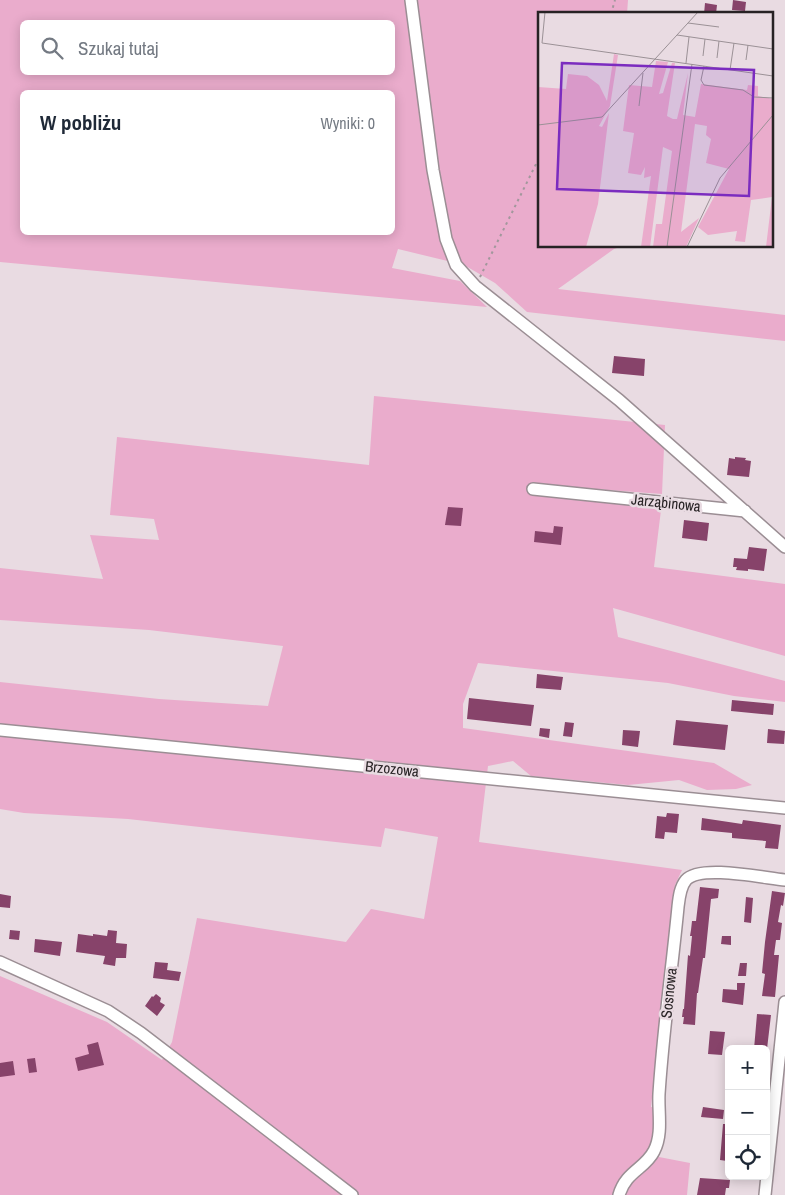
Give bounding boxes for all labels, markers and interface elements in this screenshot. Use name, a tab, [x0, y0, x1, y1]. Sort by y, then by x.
inset map	[538, 12, 772, 248]
search box	[20, 20, 395, 75]
icon: search	[38, 34, 66, 62]
text: Szukaj tutaj	[78, 35, 159, 61]
text: W pobliżu	[40, 108, 121, 137]
text: Wyniki: 0	[320, 112, 375, 134]
street label: Jarząbinowa	[630, 488, 702, 517]
street label: Brzozowa	[364, 755, 420, 782]
street label: Sosnowa	[655, 967, 682, 1019]
map controls	[725, 1045, 770, 1180]
button: +	[725, 1045, 770, 1090]
button: −	[725, 1090, 770, 1135]
button: locate	[725, 1135, 770, 1180]

